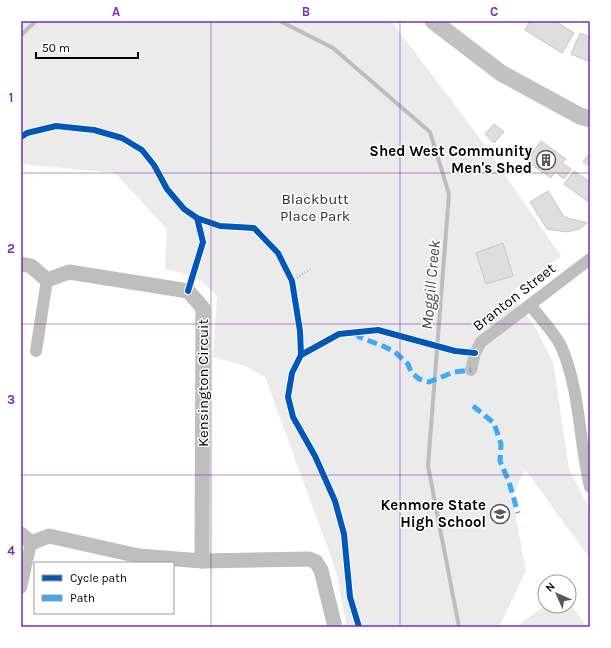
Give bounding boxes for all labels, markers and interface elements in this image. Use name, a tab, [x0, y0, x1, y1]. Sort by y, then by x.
text: A	[112, 4, 120, 19]
text: B	[302, 4, 310, 19]
text: C	[490, 4, 498, 19]
scale bar	[36, 34, 138, 60]
text: 50 m	[42, 41, 70, 55]
text: 1	[9, 90, 13, 105]
place label: Shed West Community Men's Shed	[369, 142, 532, 177]
building icon: Shed West Community Men's Shed	[535, 149, 557, 171]
park label: Blackbutt Place Park	[280, 190, 350, 225]
water label: Moggill Creek	[417, 239, 444, 330]
text: 2	[7, 241, 15, 256]
street label: Branton Street	[469, 259, 559, 335]
street label: Kensington Circuit	[194, 319, 212, 447]
text: 3	[7, 392, 15, 407]
place label: Kenmore State High School	[380, 496, 486, 531]
school or university icon: Kenmore State High School	[489, 503, 511, 525]
text: 4	[7, 543, 15, 558]
legend	[34, 562, 174, 614]
text: Cycle path	[70, 571, 127, 585]
north arrow	[537, 574, 577, 614]
text: N	[543, 580, 558, 595]
text: Path	[70, 591, 95, 605]

